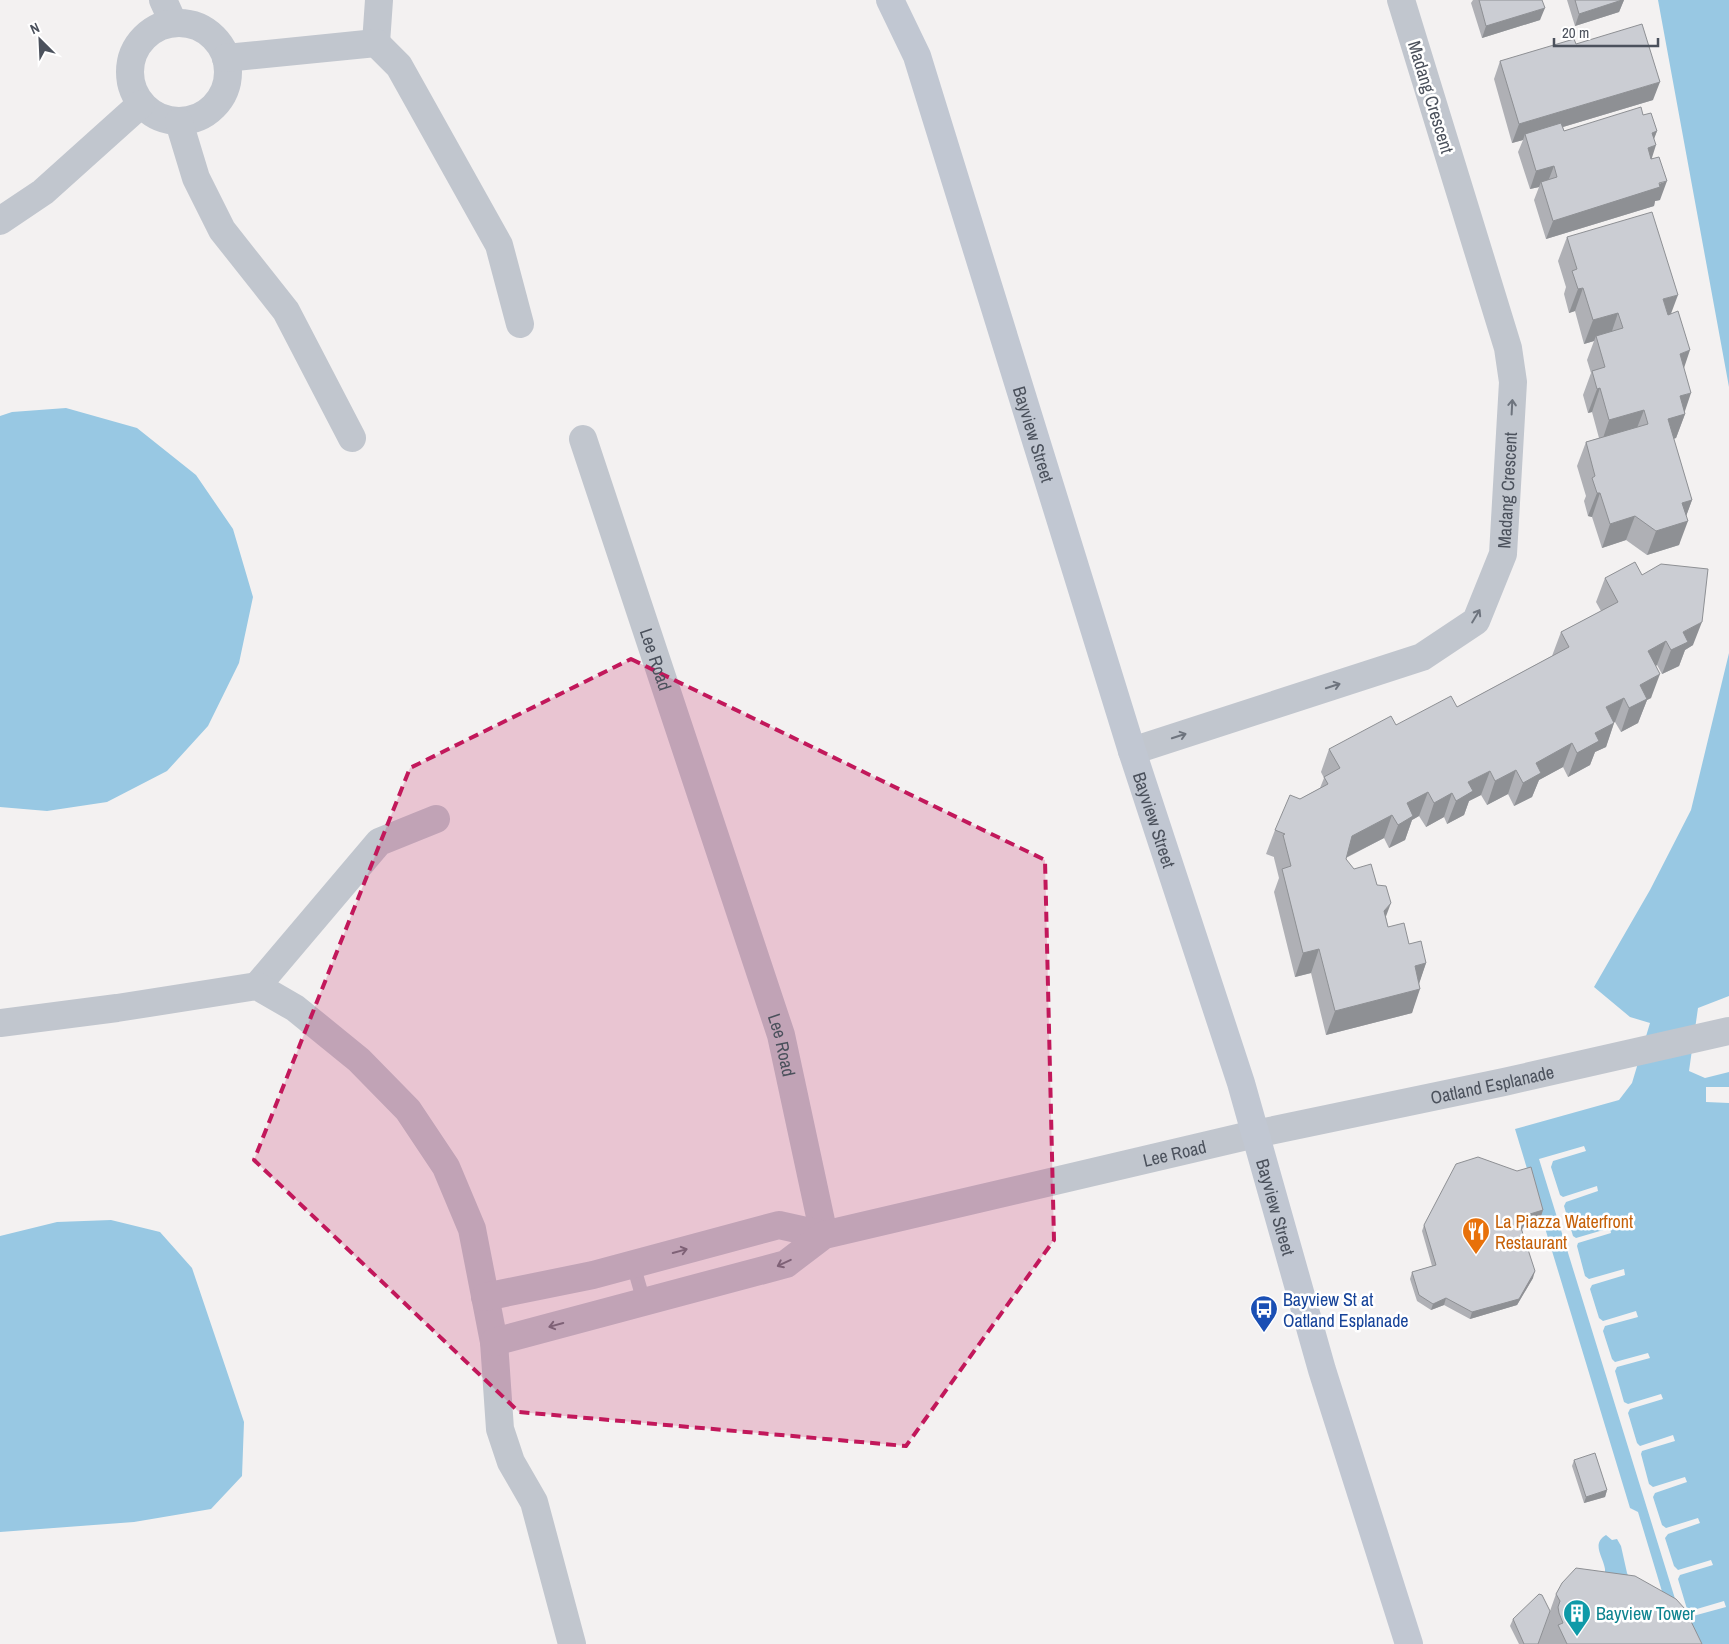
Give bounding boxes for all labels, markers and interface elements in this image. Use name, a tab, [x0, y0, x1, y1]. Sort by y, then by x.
north arrow	[15, 15, 65, 65]
scale bar	[1554, 15, 1658, 47]
text: N	[27, 18, 42, 38]
text: 20 m	[1562, 22, 1589, 43]
street label: Madang Crescent	[1402, 38, 1460, 156]
street label: Bayview Street	[1007, 383, 1061, 485]
one-way arrow	[1507, 400, 1516, 416]
street label: Madang Crescent	[1491, 431, 1523, 549]
one-way arrow	[1471, 609, 1482, 623]
street label: Lee Road	[634, 625, 678, 694]
one-way arrow	[1325, 681, 1341, 690]
one-way arrow	[1170, 731, 1186, 740]
street label: Bayview Street	[1127, 769, 1182, 871]
street label: Lee Road	[762, 1010, 802, 1079]
street label: Oatland Esplanade	[1428, 1059, 1556, 1110]
street label: Lee Road	[1140, 1133, 1209, 1172]
street label: Bayview Street	[1250, 1156, 1302, 1258]
place label: La Piazza Waterfront Restaurant	[1495, 1209, 1633, 1255]
restaurant icon: La Piazza Waterfront Restaurant	[1461, 1216, 1491, 1255]
one-way arrow	[672, 1246, 688, 1256]
one-way arrow	[777, 1258, 792, 1268]
place label: Bayview St at Oatland Esplanade	[1283, 1287, 1409, 1333]
bus stop icon: Bayview St at Oatland Esplanade	[1249, 1294, 1279, 1333]
one-way arrow	[548, 1321, 564, 1331]
building icon: Bayview Tower	[1562, 1598, 1592, 1637]
place label: Bayview Tower	[1596, 1601, 1695, 1626]

